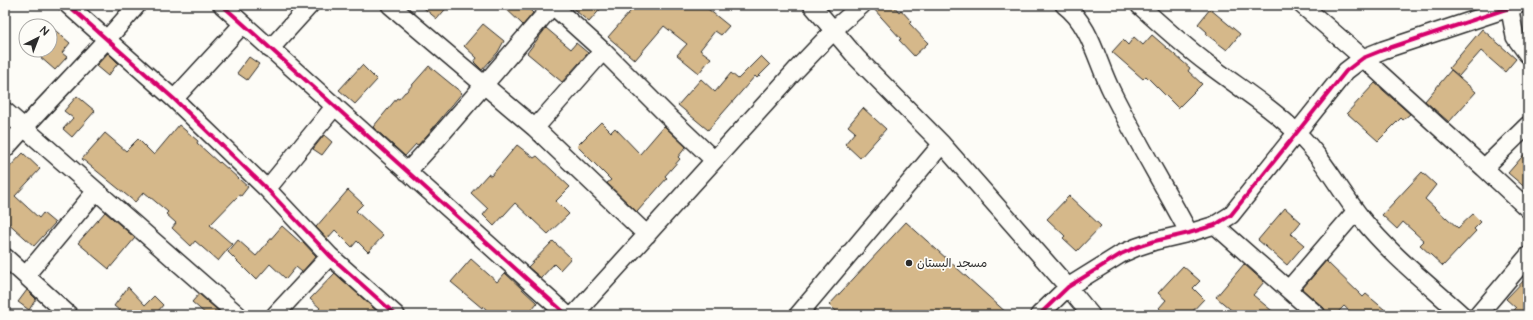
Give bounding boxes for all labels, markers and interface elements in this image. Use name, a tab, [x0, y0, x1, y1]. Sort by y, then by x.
north arrow	[18, 18, 58, 58]
text: N	[37, 23, 52, 39]
place label: مسجد البستان	[917, 255, 987, 272]
marker: مسجد البستان	[904, 258, 914, 268]

